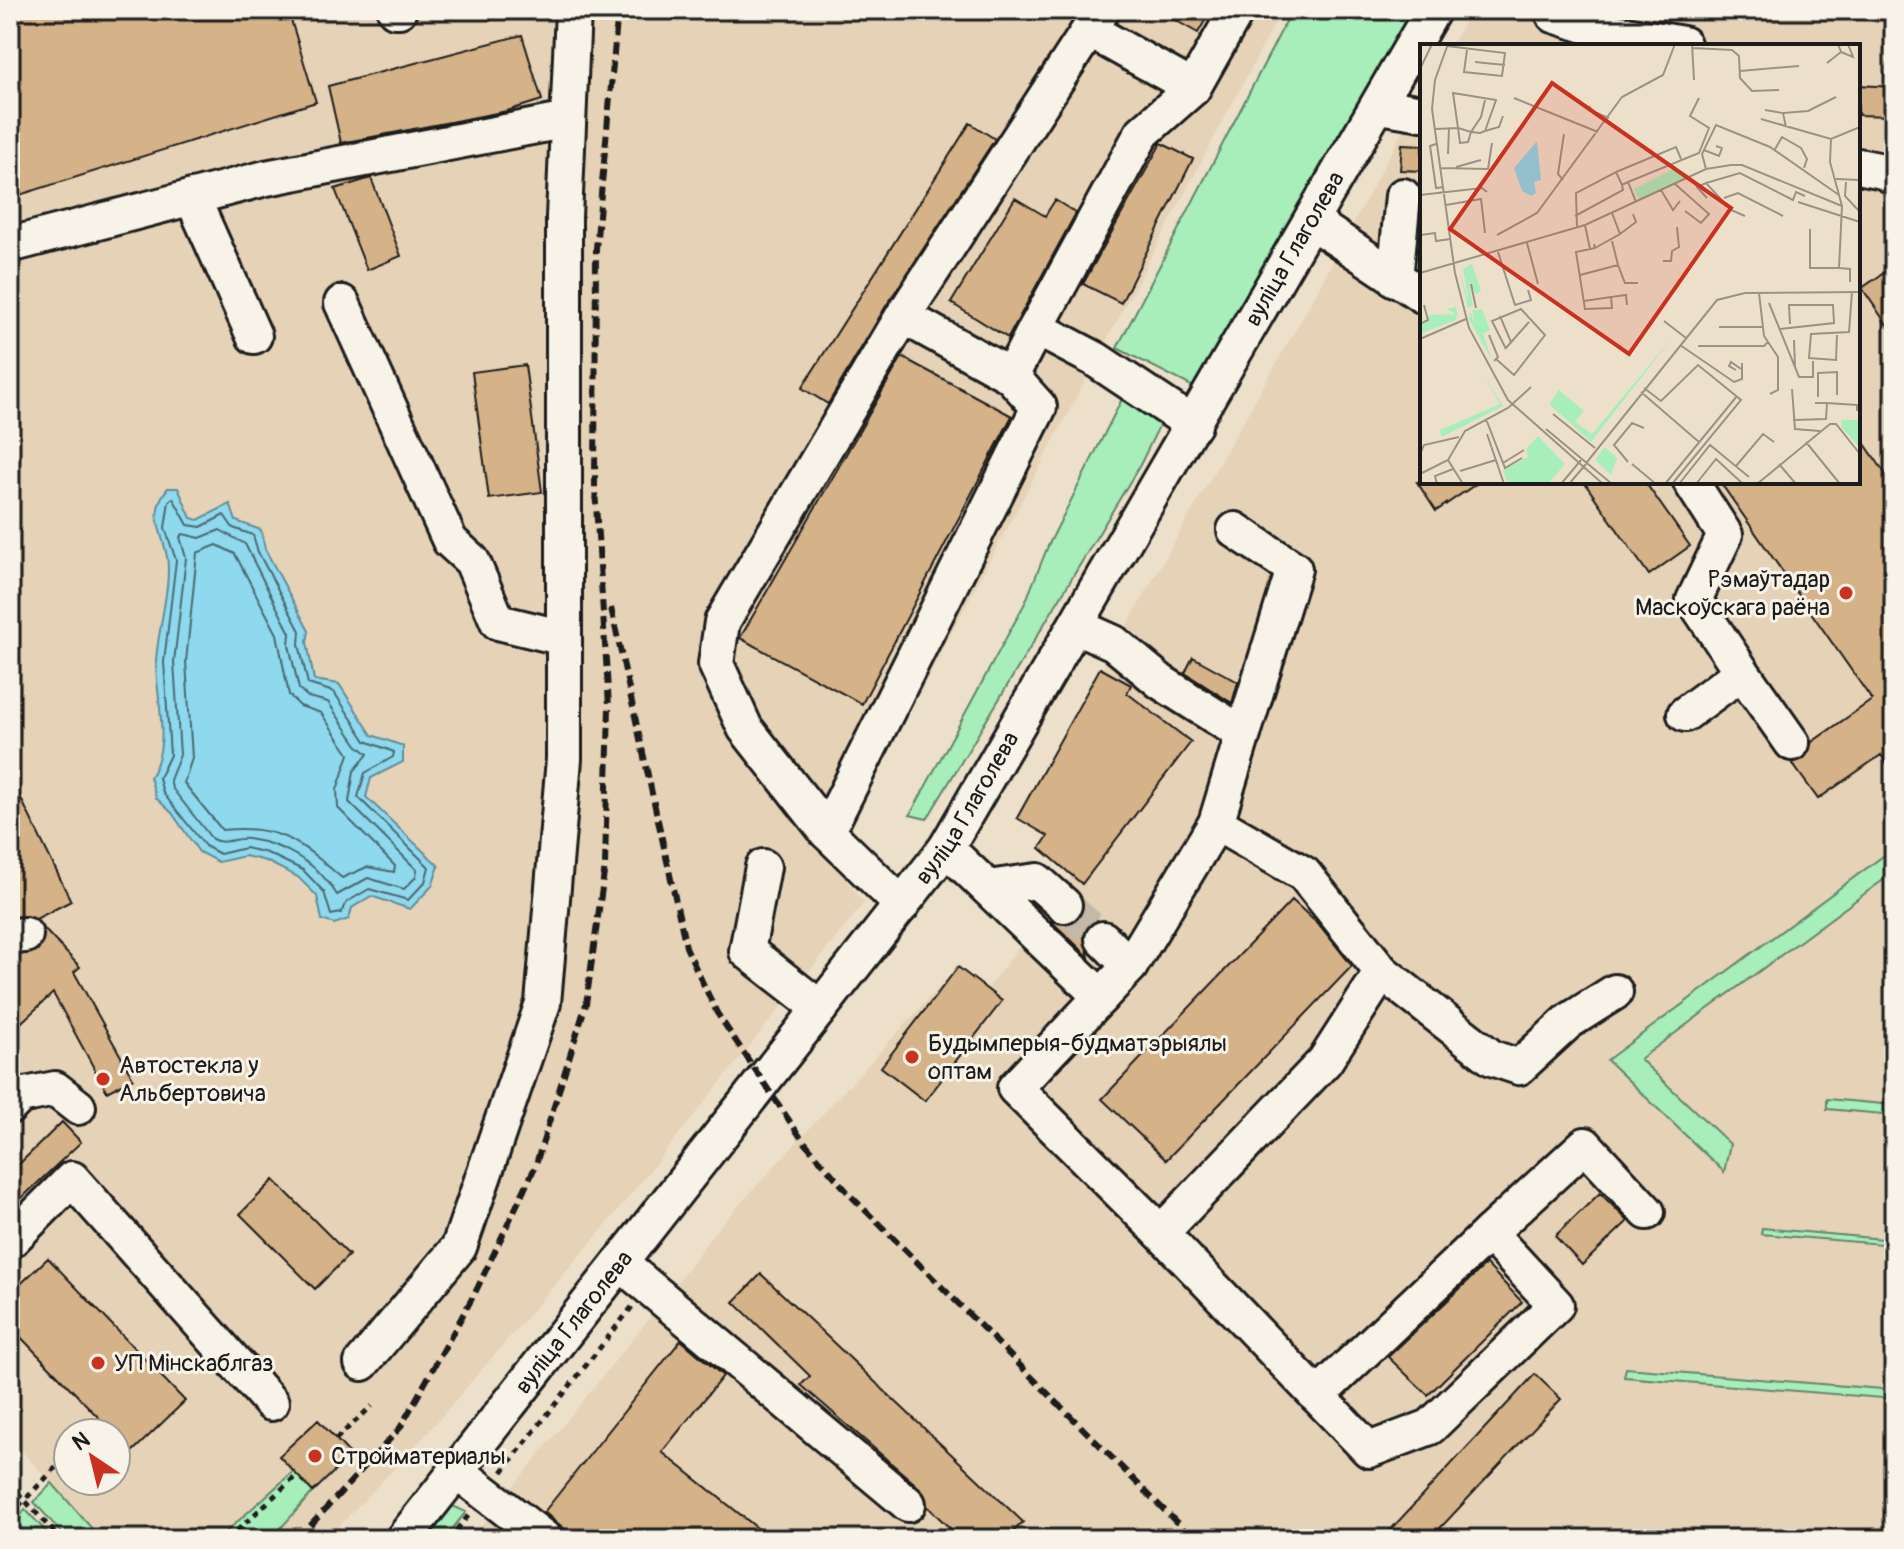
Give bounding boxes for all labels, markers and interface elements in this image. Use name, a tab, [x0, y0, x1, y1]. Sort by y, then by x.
inset map	[1420, 44, 1860, 484]
street label: вуліца Глаголева	[1238, 166, 1351, 331]
place label: Рэмаўтадар Маскоўскага раёна	[1635, 565, 1830, 622]
marker: Рэмаўтадар Маскоўскага раёна	[1837, 584, 1855, 602]
street label: вуліца Глаголева	[909, 726, 1025, 890]
place label: Будымперыя-будматэрыялы оптам	[928, 1029, 1227, 1086]
marker: Будымперыя-будматэрыялы оптам	[903, 1048, 921, 1066]
place label: Автостекла у Альбертовича	[119, 1051, 266, 1108]
marker: Автостекла у Альбертовича	[94, 1070, 112, 1088]
street label: вуліца Глаголева	[508, 1245, 639, 1399]
place label: УП Мінскаблгаз	[114, 1349, 274, 1378]
marker: УП Мінскаблгаз	[89, 1354, 107, 1372]
north arrow	[52, 1417, 132, 1497]
text: N	[67, 1426, 95, 1457]
place label: Стройматериалы	[331, 1442, 506, 1471]
marker: Стройматериалы	[306, 1447, 324, 1465]

